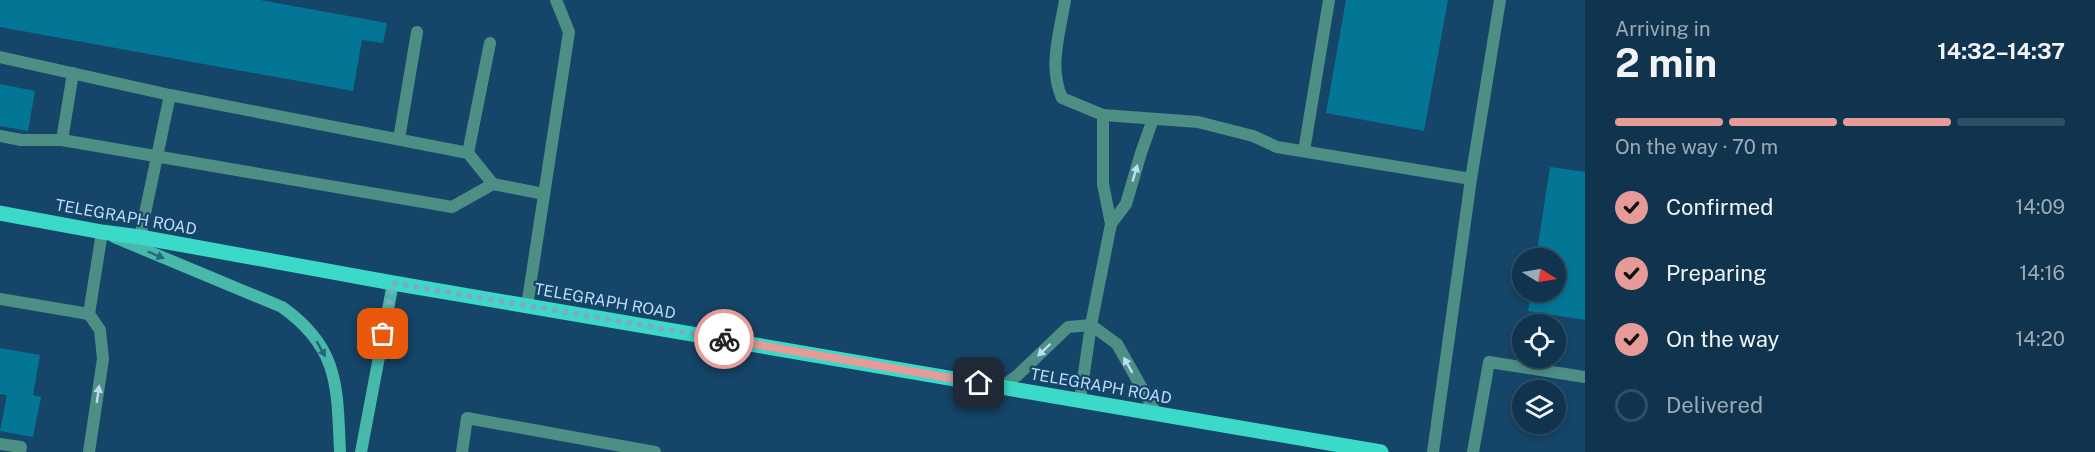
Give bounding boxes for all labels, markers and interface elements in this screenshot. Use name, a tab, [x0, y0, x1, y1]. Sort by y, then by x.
text: Arriving in	[1615, 17, 1710, 41]
text: 14:32–14:37	[1937, 38, 2065, 64]
text: 2 min	[1615, 40, 1717, 86]
text: On the way · 70 m	[1615, 135, 1778, 159]
one-way arrow	[1131, 164, 1140, 182]
icon: check	[1615, 191, 1648, 224]
text: Confirmed	[1666, 194, 1773, 220]
street label: TELEGRAPH ROAD	[54, 195, 198, 239]
text: 14:09	[2015, 195, 2065, 219]
north arrow	[1512, 248, 1566, 302]
map controls	[1512, 248, 1566, 434]
one-way arrow	[147, 251, 165, 260]
icon: check	[1615, 257, 1648, 290]
text: Preparing	[1666, 260, 1767, 286]
text: 14:16	[2019, 261, 2065, 285]
street label: TELEGRAPH ROAD	[533, 279, 677, 323]
pin	[357, 308, 408, 359]
courier	[694, 309, 754, 369]
button: locate	[1512, 314, 1566, 368]
icon: bag	[366, 317, 399, 350]
icon: bike	[708, 323, 741, 356]
icon: check	[1615, 323, 1648, 356]
text: On the way	[1666, 326, 1779, 352]
text: 14:20	[2015, 327, 2065, 351]
one-way arrow	[316, 341, 327, 357]
one-way arrow	[1036, 343, 1051, 357]
pin	[953, 357, 1004, 408]
one-way arrow	[1123, 357, 1134, 373]
street label: TELEGRAPH ROAD	[1029, 364, 1173, 408]
icon: home	[962, 366, 995, 399]
button: layers	[1512, 380, 1566, 434]
one-way arrow	[93, 385, 102, 404]
text: Delivered	[1666, 392, 1763, 418]

